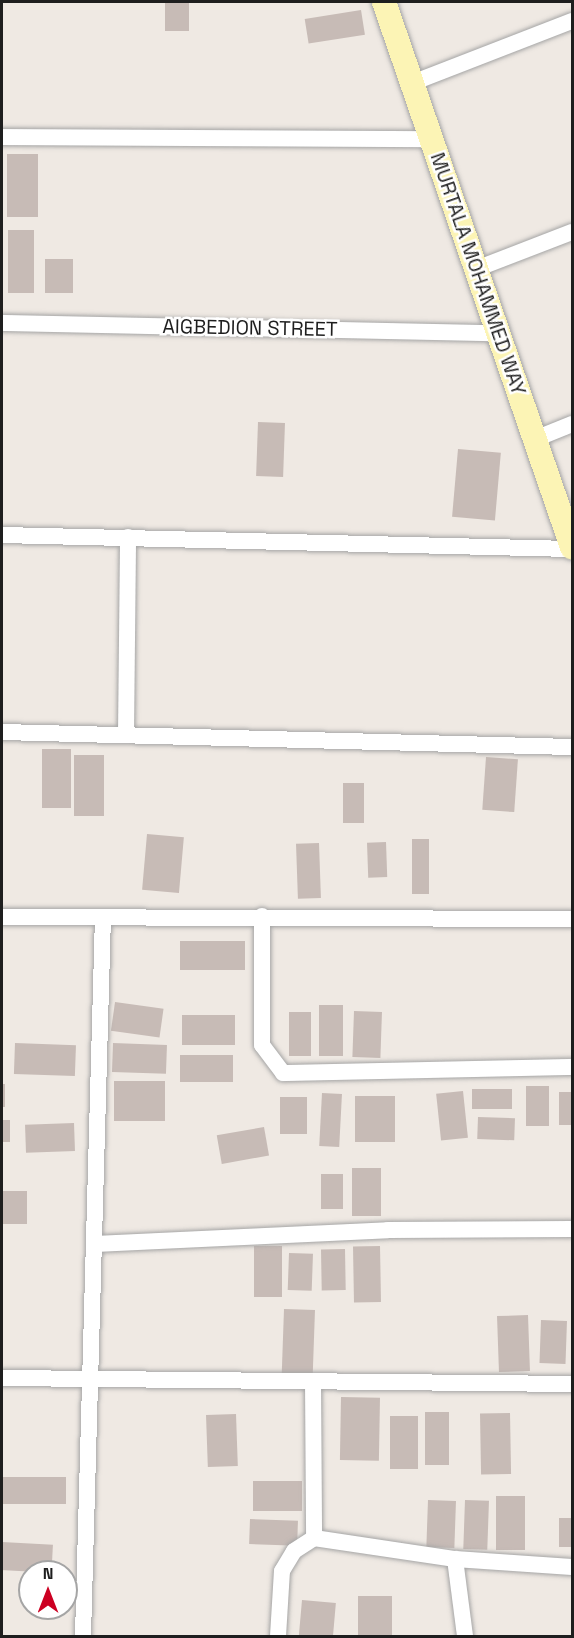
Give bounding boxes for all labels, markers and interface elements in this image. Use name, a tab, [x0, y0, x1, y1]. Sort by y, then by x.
street label: MURTALA MOHAMMED WAY	[425, 149, 531, 399]
street label: AIGBEDION STREET	[162, 314, 338, 342]
north arrow	[18, 1560, 78, 1620]
text: N	[43, 1563, 53, 1584]

